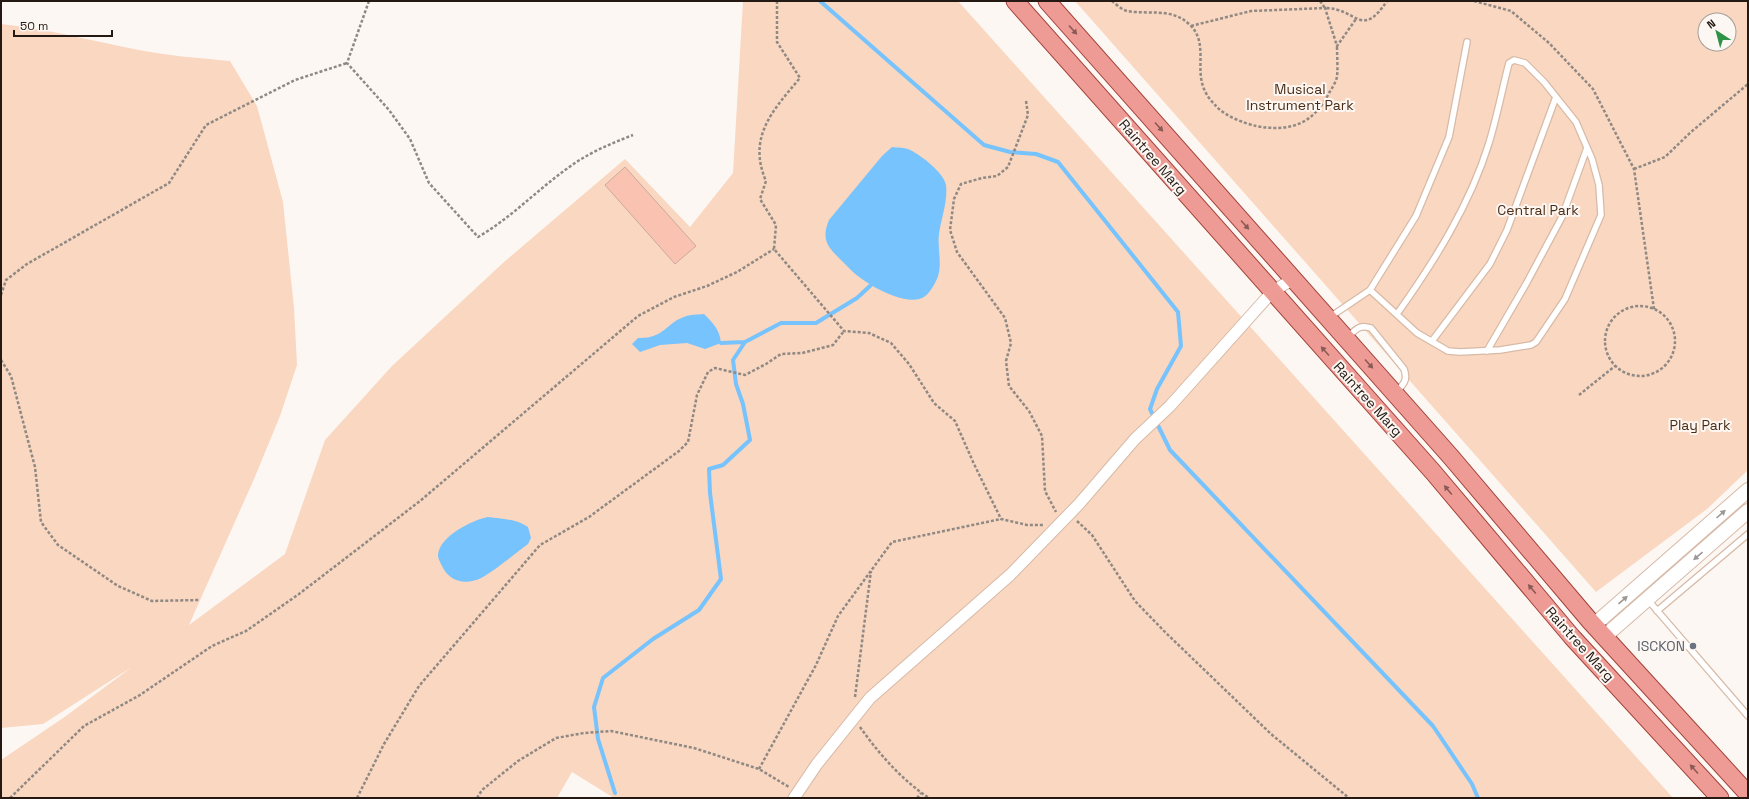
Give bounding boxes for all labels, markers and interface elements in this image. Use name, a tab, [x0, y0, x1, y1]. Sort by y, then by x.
scale bar	[14, 12, 112, 38]
north arrow	[1697, 12, 1737, 52]
text: N	[1704, 16, 1718, 32]
text: 50 m	[20, 18, 48, 34]
one-way arrow	[1068, 25, 1077, 35]
park label: Musical Instrument Park	[1246, 80, 1354, 114]
street label: Raintree Marg	[1115, 115, 1191, 199]
one-way arrow	[1154, 123, 1163, 132]
park label: Central Park	[1497, 201, 1579, 219]
one-way arrow	[1241, 219, 1250, 230]
one-way arrow	[1321, 346, 1330, 355]
street label: Raintree Marg	[1330, 358, 1406, 440]
one-way arrow	[1364, 359, 1373, 369]
park label: Play Park	[1670, 416, 1731, 434]
one-way arrow	[1444, 485, 1453, 495]
one-way arrow	[1716, 510, 1726, 519]
one-way arrow	[1693, 551, 1703, 560]
one-way arrow	[1527, 584, 1536, 595]
one-way arrow	[1618, 595, 1629, 604]
street label: Raintree Marg	[1542, 603, 1618, 685]
place label: ISCKON	[1637, 637, 1685, 655]
marker: ISCKON	[1688, 641, 1698, 651]
one-way arrow	[1689, 764, 1699, 774]

